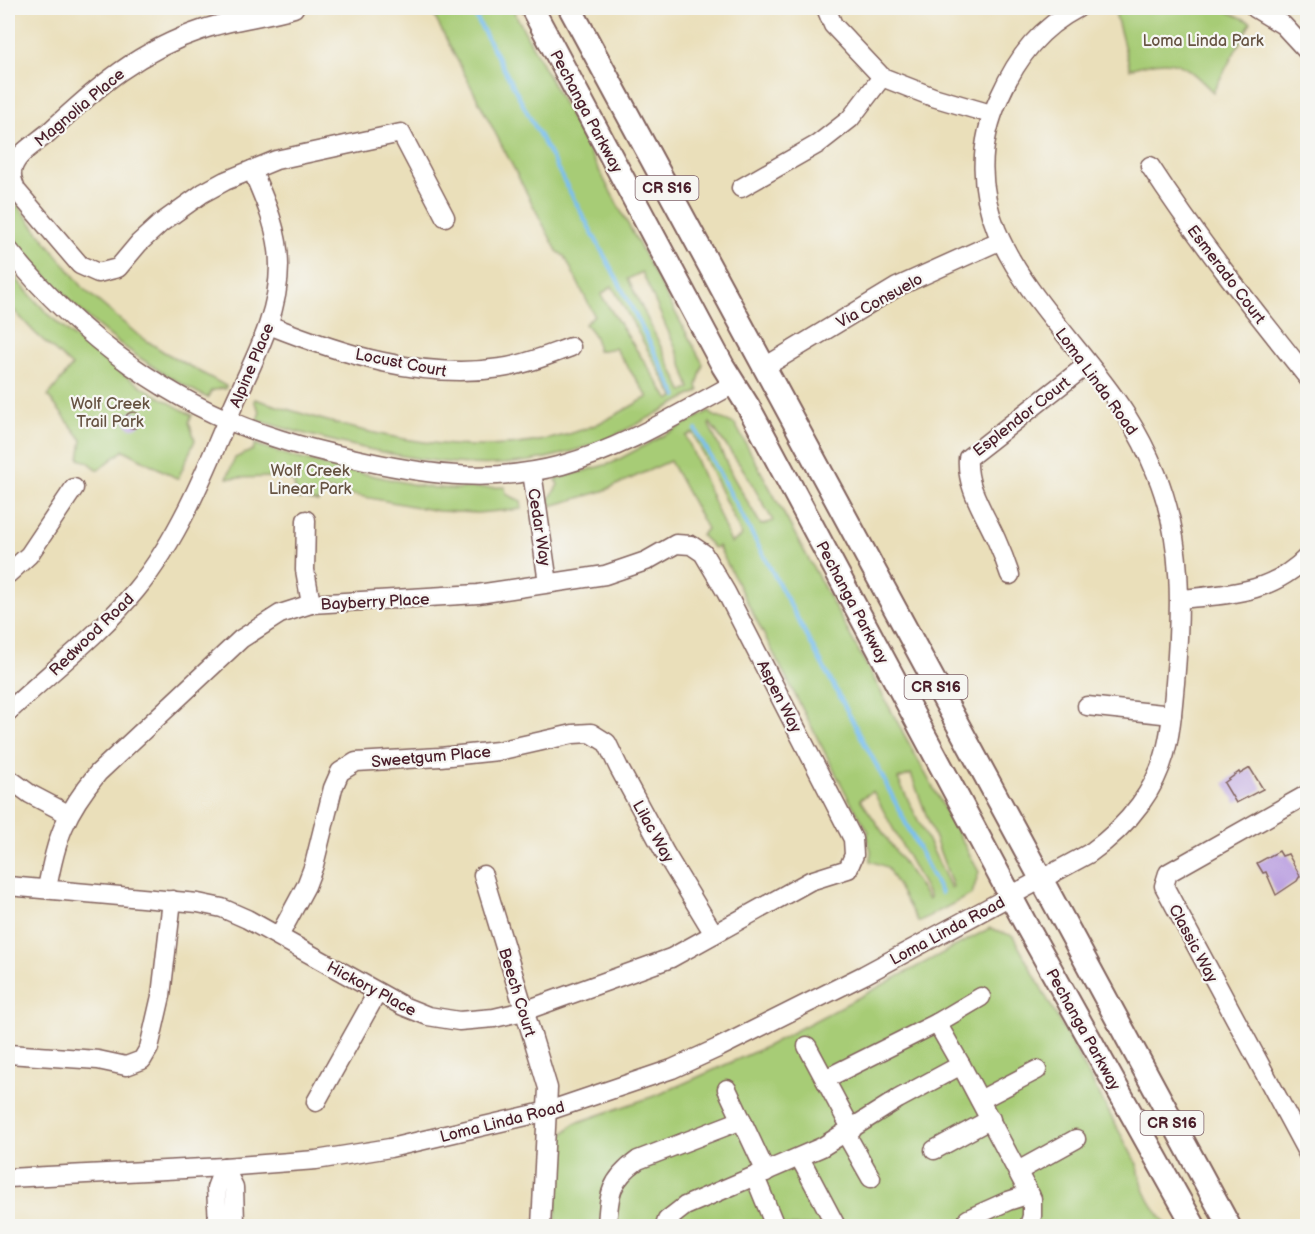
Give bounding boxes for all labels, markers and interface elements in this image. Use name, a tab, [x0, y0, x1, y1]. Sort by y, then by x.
park label: Loma Linda Park	[1142, 32, 1264, 51]
street label: Pechanga Parkway	[545, 47, 626, 177]
street label: Magnolia Place	[31, 65, 129, 151]
road number: CR S16	[636, 176, 698, 200]
street label: Esmerado Court	[1183, 222, 1269, 328]
street label: Via Consuelo	[833, 270, 926, 333]
street label: Alpine Place	[226, 320, 279, 411]
street label: Loma Linda Road	[1051, 325, 1141, 439]
street label: Locust Court	[354, 345, 448, 382]
street label: Esplendor Court	[970, 373, 1074, 461]
park label: Wolf Creek Trail Park	[70, 395, 150, 432]
park label: Wolf Creek Linear Park	[269, 462, 352, 499]
street label: Cedar Way	[523, 487, 554, 568]
street label: Pechanga Parkway	[811, 538, 892, 668]
street label: Redwood Road	[46, 590, 138, 680]
street label: Bayberry Place	[320, 590, 431, 615]
street label: Aspen Way	[752, 657, 805, 737]
road number: CR S16	[904, 675, 968, 699]
street label: Sweetgum Place	[371, 743, 492, 772]
street label: Lilac Way	[628, 798, 678, 867]
street label: Loma Linda Road	[887, 893, 1009, 970]
street label: Classic Way	[1164, 901, 1222, 987]
street label: Beech Court	[494, 946, 539, 1039]
street label: Hickory Place	[323, 958, 420, 1021]
street label: Pechanga Parkway	[1041, 966, 1124, 1094]
street label: Loma Linda Road	[438, 1098, 567, 1147]
road number: CR S16	[1140, 1111, 1204, 1135]

